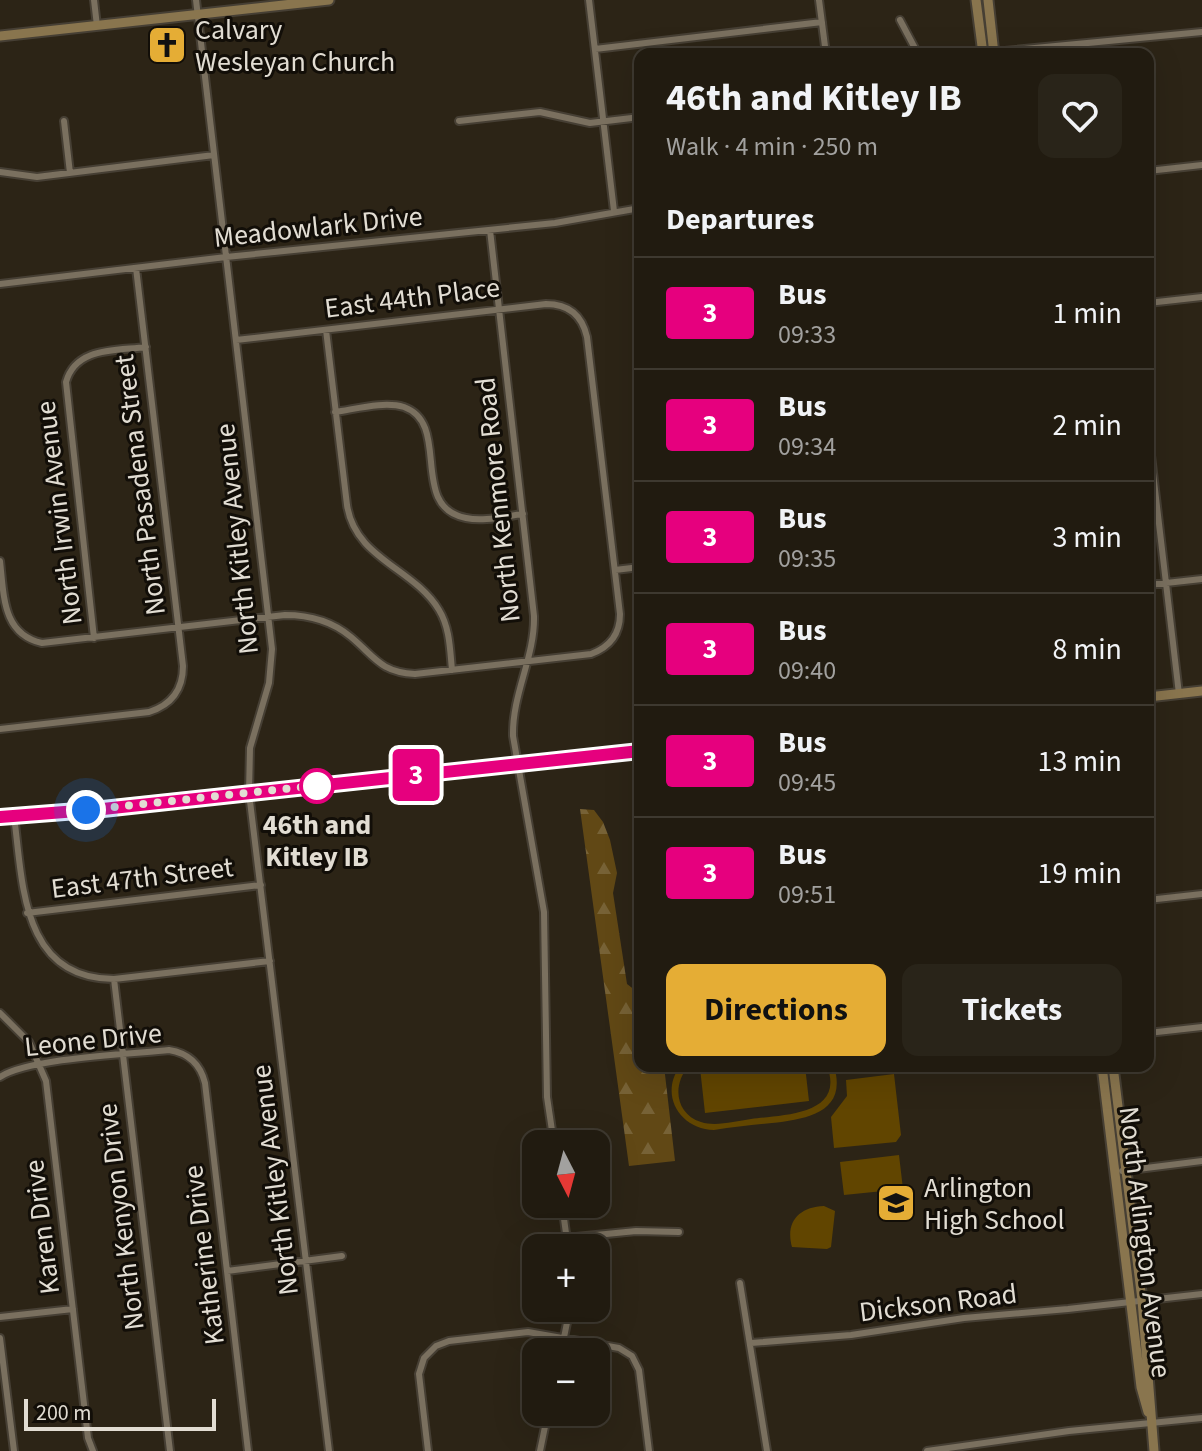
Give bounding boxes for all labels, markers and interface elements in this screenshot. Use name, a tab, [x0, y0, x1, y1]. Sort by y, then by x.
place label: Calvary Wesleyan Church	[195, 10, 395, 82]
church icon: Calvary Wesleyan Church	[146, 24, 188, 66]
text: 46th and Kitley IB	[666, 71, 962, 125]
button: heart	[1038, 74, 1122, 158]
text: Walk · 4 min · 250 m	[666, 128, 878, 165]
street label: Meadowlark Drive	[212, 196, 425, 258]
text: Departures	[666, 198, 814, 241]
street label: East 44th Place	[322, 267, 502, 329]
text: Bus	[778, 273, 826, 316]
text: 1 min	[1052, 292, 1122, 335]
text: 3	[703, 293, 717, 333]
text: 09:33	[778, 316, 836, 353]
street label: North Pasadena Street	[104, 352, 176, 618]
street label: North Kenmore Road	[465, 376, 531, 624]
text: Bus	[778, 385, 826, 428]
street label: North Irwin Avenue	[25, 399, 93, 627]
text: 2 min	[1052, 404, 1122, 447]
text: 3	[703, 405, 717, 445]
street label: North Kitley Avenue	[205, 421, 269, 656]
text: 09:34	[778, 428, 836, 465]
text: Bus	[778, 497, 826, 540]
text: 3 min	[1052, 516, 1122, 559]
text: 3	[703, 517, 717, 557]
text: 09:35	[778, 540, 836, 577]
text: Bus	[778, 609, 826, 652]
text: 8 min	[1052, 628, 1122, 671]
text: 3	[703, 629, 717, 669]
text: 09:40	[778, 652, 836, 689]
text: Bus	[778, 721, 826, 764]
text: 13 min	[1038, 740, 1122, 783]
text: 3	[703, 741, 717, 781]
line badge: 3	[390, 749, 442, 801]
text: 3	[409, 755, 423, 795]
text: 09:45	[778, 764, 836, 801]
marker: 46th and Kitley IB	[300, 769, 334, 803]
your location	[66, 790, 106, 830]
place label: 46th and Kitley IB	[263, 805, 371, 877]
text: Bus	[778, 833, 826, 876]
street label: East 47th Street	[49, 847, 236, 909]
text: 19 min	[1038, 852, 1122, 895]
text: 3	[703, 853, 717, 893]
text: 09:51	[778, 876, 836, 913]
button: Directions	[666, 964, 886, 1056]
button: Tickets	[902, 964, 1122, 1056]
street label: Leone Drive	[22, 1013, 164, 1067]
street label: North Kitley Avenue	[241, 1062, 309, 1297]
street label: North Kenyon Drive	[87, 1101, 155, 1333]
street label: North Arlington Avenue	[1109, 1104, 1182, 1380]
north arrow	[522, 1130, 610, 1218]
map controls	[522, 1130, 610, 1426]
street label: Karen Drive	[14, 1157, 70, 1296]
street label: Katherine Drive	[173, 1163, 235, 1347]
place label: Arlington High School	[924, 1168, 1065, 1240]
school or university icon: Arlington High School	[875, 1182, 917, 1224]
button: +	[522, 1234, 610, 1322]
street label: Dickson Road	[857, 1273, 1019, 1333]
button: −	[522, 1338, 610, 1426]
scale bar	[24, 1395, 216, 1431]
text: 200 m	[36, 1397, 91, 1429]

